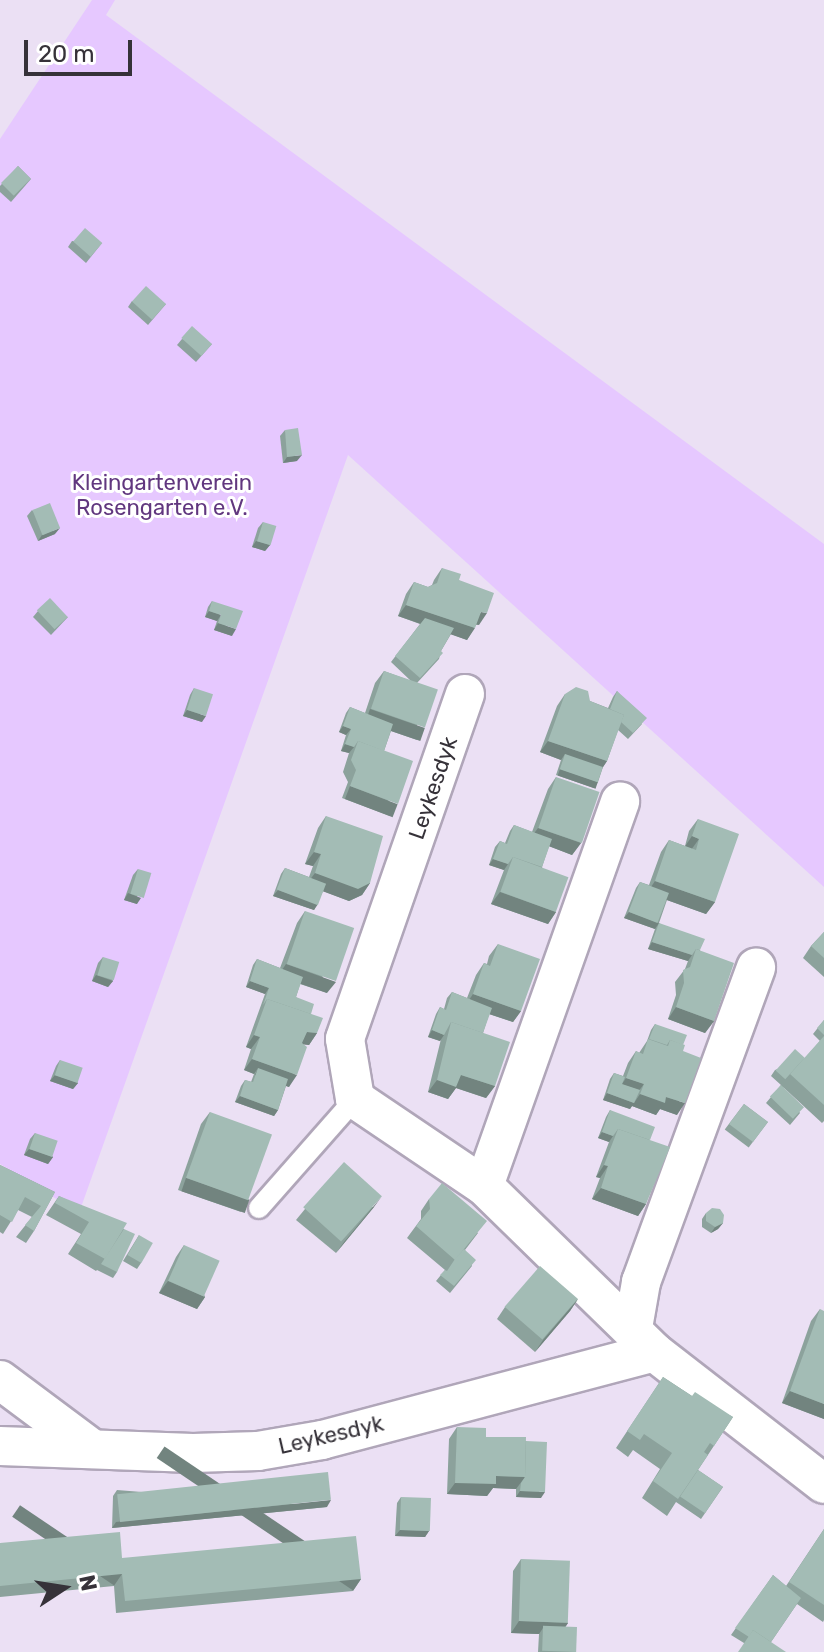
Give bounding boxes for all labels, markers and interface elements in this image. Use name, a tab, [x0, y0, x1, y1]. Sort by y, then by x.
scale bar	[28, 24, 136, 74]
text: 20 m	[38, 40, 95, 68]
park label: Kleingartenverein Rosengarten e.V.	[72, 469, 252, 520]
street label: Leykesdyk	[403, 733, 463, 843]
street label: Leykesdyk	[276, 1410, 386, 1460]
north arrow	[24, 1548, 104, 1628]
text: N	[73, 1572, 103, 1593]

